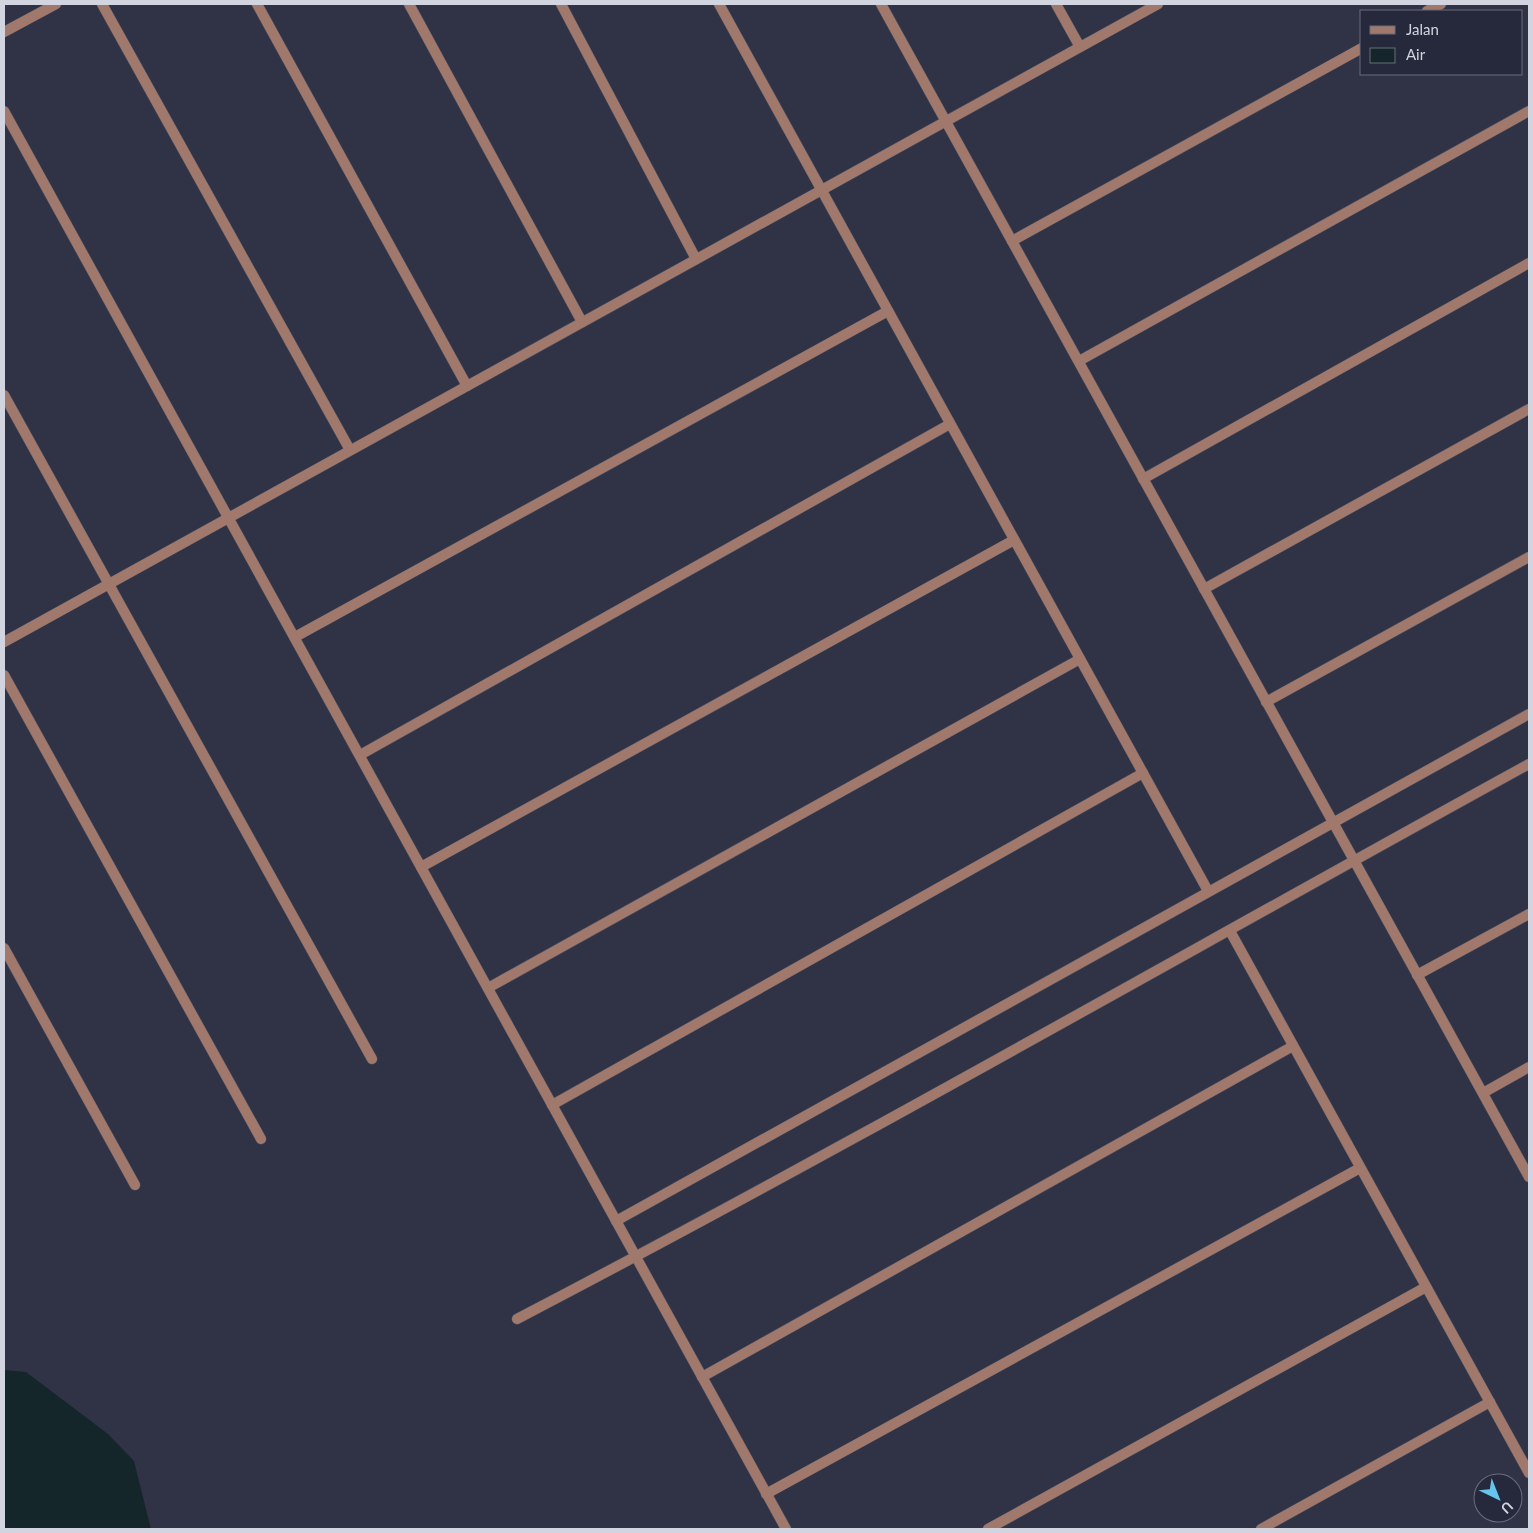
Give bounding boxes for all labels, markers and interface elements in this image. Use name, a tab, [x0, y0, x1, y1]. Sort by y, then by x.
legend	[1360, 10, 1523, 75]
text: Jalan	[1406, 20, 1439, 38]
text: Air	[1406, 45, 1426, 63]
north arrow	[1473, 1473, 1523, 1523]
text: U	[1498, 1498, 1517, 1518]

